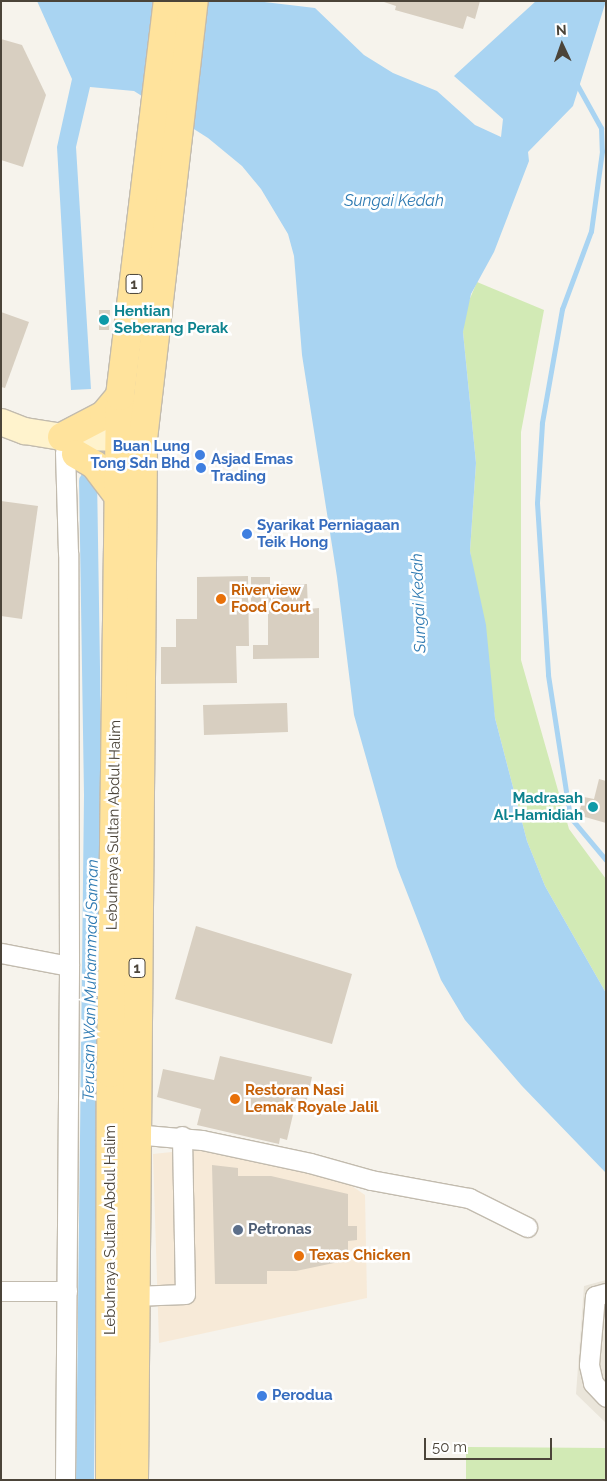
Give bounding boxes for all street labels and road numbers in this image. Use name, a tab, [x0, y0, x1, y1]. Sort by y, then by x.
road number: 1	[125, 272, 143, 296]
street label: Lebuhraya Sultan Abdul Halim	[103, 719, 125, 931]
road number: 1	[128, 956, 146, 980]
street label: Lebuhraya Sultan Abdul Halim	[102, 1124, 120, 1336]

